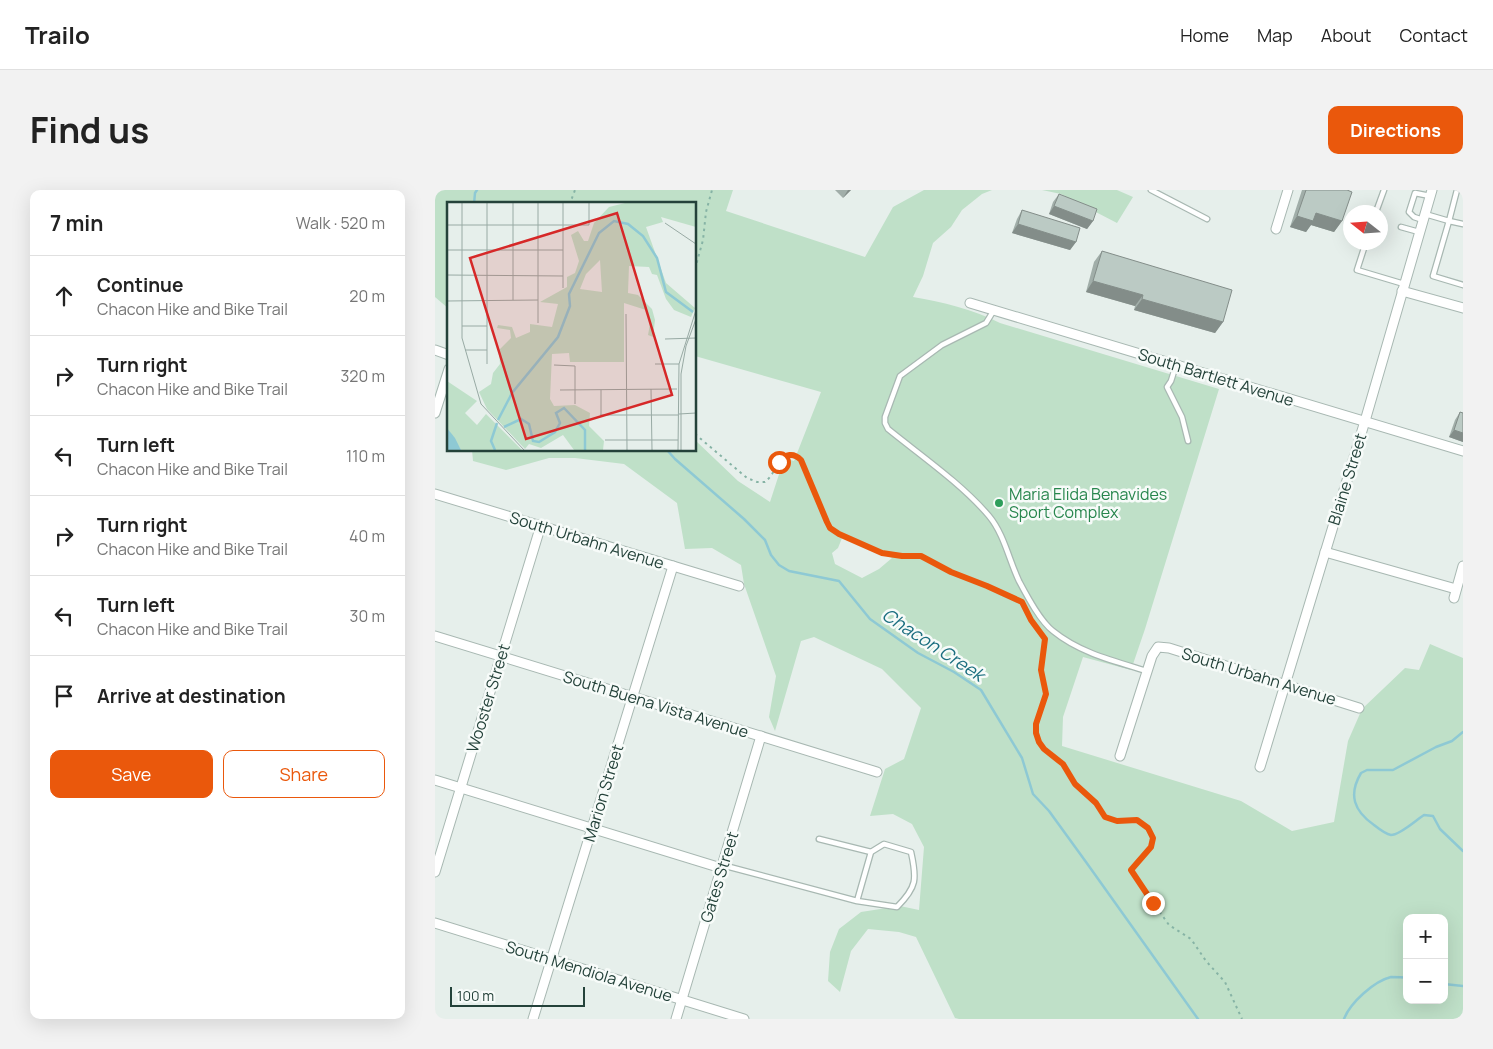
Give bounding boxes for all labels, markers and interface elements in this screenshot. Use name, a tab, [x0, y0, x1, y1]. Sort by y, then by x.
text: Trailo	[25, 18, 90, 51]
text: Home	[1180, 23, 1229, 47]
text: Map	[1257, 23, 1293, 47]
text: About	[1321, 23, 1371, 47]
text: Contact	[1399, 23, 1468, 47]
text: Find us	[30, 106, 149, 154]
button: Directions	[1328, 106, 1463, 154]
inset map	[447, 202, 696, 451]
north arrow	[1343, 205, 1388, 250]
text: 7 min	[50, 209, 103, 237]
text: Walk · 520 m	[296, 212, 385, 234]
text: Continue	[97, 272, 183, 298]
icon: ahead	[50, 282, 78, 310]
text: 20 m	[349, 285, 385, 307]
text: Chacon Hike and Bike Trail	[97, 298, 288, 320]
street label: South Bartlett Avenue	[1135, 343, 1297, 411]
text: Turn right	[97, 352, 187, 378]
icon: right	[50, 362, 78, 390]
text: 320 m	[341, 365, 385, 387]
text: Chacon Hike and Bike Trail	[97, 378, 288, 400]
street label: Blaine Street	[1323, 430, 1371, 528]
text: Turn left	[97, 432, 175, 458]
icon: left	[50, 442, 78, 470]
text: 110 m	[346, 445, 385, 467]
route start	[768, 451, 791, 474]
text: Chacon Hike and Bike Trail	[97, 458, 288, 480]
place label: Maria Elida Benavides Sport Complex	[1009, 483, 1167, 523]
marker: Maria Elida Benavides Sport Complex	[993, 497, 1005, 509]
street label: South Urbahn Avenue	[507, 506, 667, 574]
text: Turn right	[97, 512, 187, 538]
icon: right	[50, 522, 78, 550]
text: 40 m	[349, 525, 385, 547]
text: Chacon Hike and Bike Trail	[97, 538, 288, 560]
text: Turn left	[97, 592, 175, 618]
icon: left	[50, 602, 78, 630]
water label: Chacon Creek	[878, 602, 992, 688]
text: 30 m	[350, 605, 385, 627]
text: Chacon Hike and Bike Trail	[97, 618, 288, 640]
street label: Wooster Street	[461, 641, 515, 755]
street label: South Urbahn Avenue	[1179, 642, 1339, 710]
street label: South Buena Vista Avenue	[561, 665, 751, 743]
icon: arrive	[50, 682, 78, 710]
text: Arrive at destination	[97, 683, 286, 709]
street label: Marion Street	[578, 741, 628, 845]
button: Save	[50, 750, 213, 798]
button: Share	[223, 750, 385, 798]
street label: Gates Street	[695, 829, 743, 925]
route end	[1142, 892, 1165, 915]
map controls	[1403, 914, 1448, 1004]
button: +	[1403, 914, 1448, 959]
street label: South Mendiola Avenue	[503, 935, 675, 1007]
button: −	[1403, 959, 1448, 1004]
scale bar	[450, 984, 585, 1007]
text: 100 m	[457, 986, 494, 1005]

